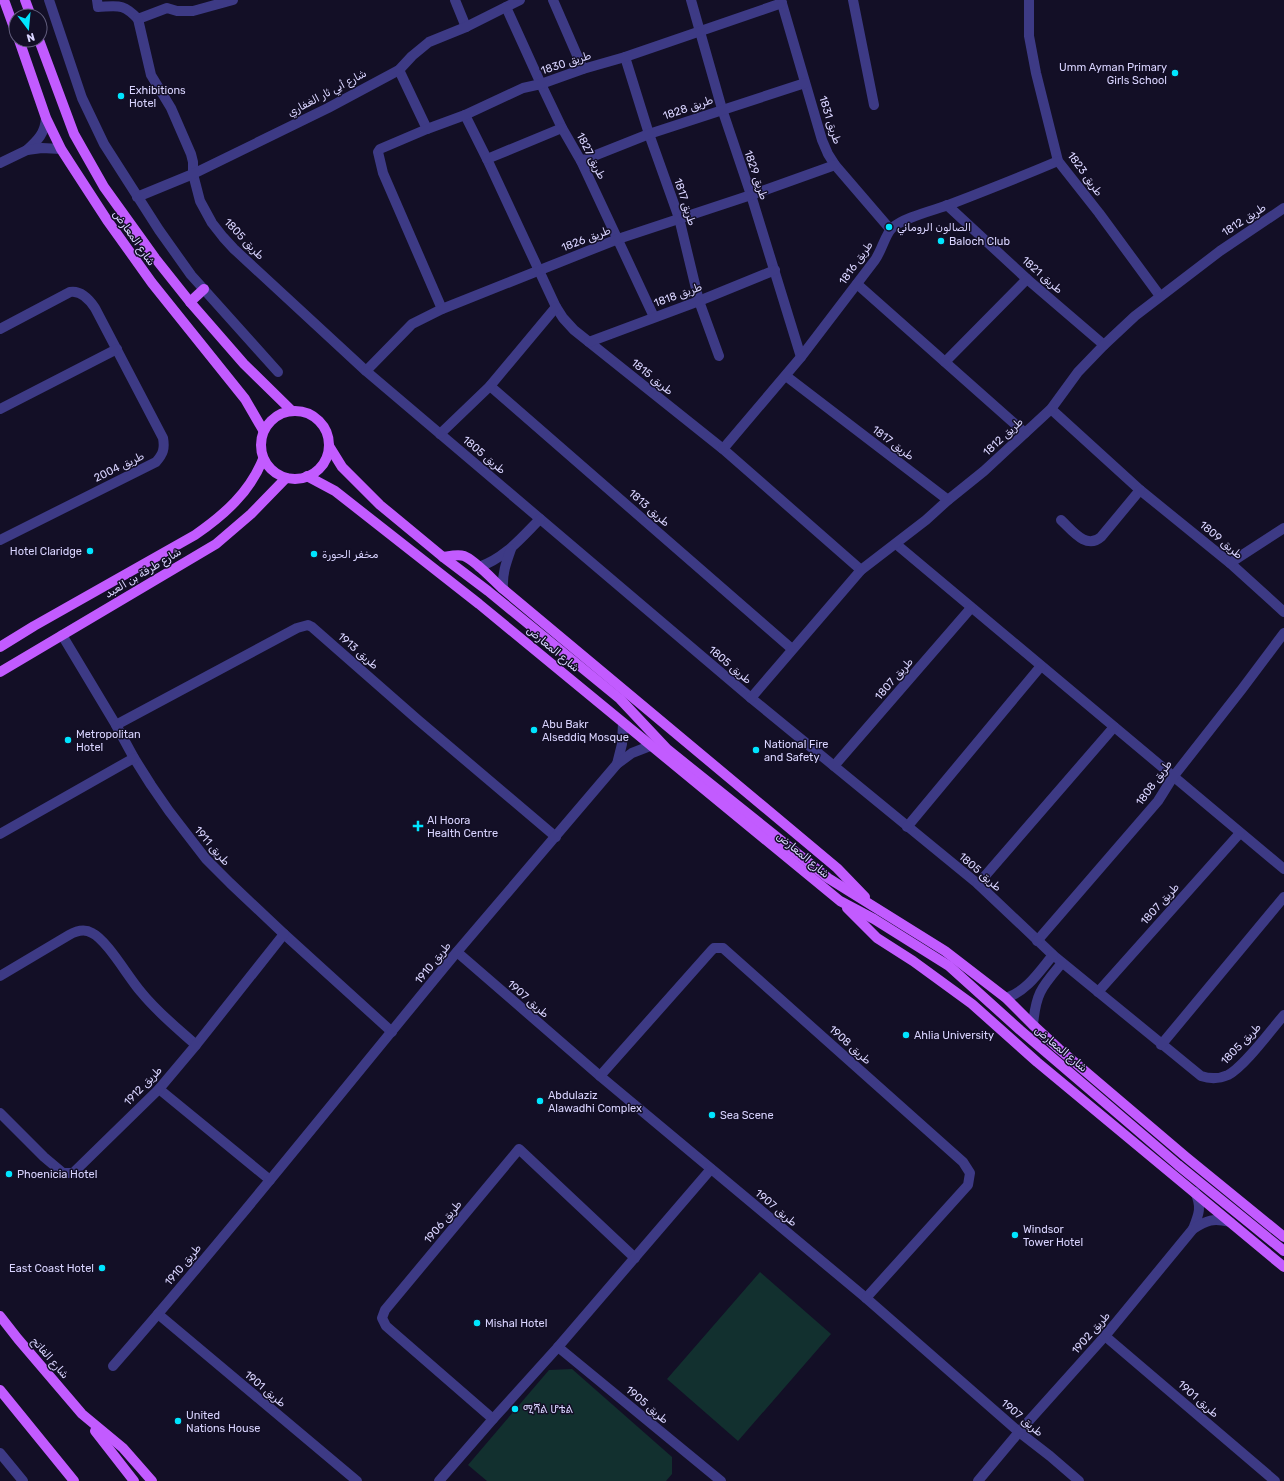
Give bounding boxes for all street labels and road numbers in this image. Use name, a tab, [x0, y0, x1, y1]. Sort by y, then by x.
street label: طريق 1830	[539, 49, 593, 78]
street label: شارع أبي ثار الغفاري	[285, 67, 370, 121]
street label: طريق 1828	[661, 93, 715, 124]
street label: طريق 1831	[815, 94, 844, 146]
street label: طريق 1827	[573, 130, 608, 182]
street label: طريق 1829	[741, 148, 771, 202]
street label: طريق 1823	[1064, 149, 1106, 200]
street label: طريق 1817	[670, 177, 699, 228]
street label: طريق 1812	[1220, 201, 1269, 240]
street label: شارع المعارض	[108, 208, 158, 269]
street label: طريق 1805	[220, 216, 267, 263]
street label: طريق 1826	[560, 224, 613, 255]
street label: طريق 1816	[836, 239, 877, 288]
street label: طريق 1821	[1018, 254, 1065, 297]
street label: طريق 1818	[652, 280, 704, 311]
street label: طريق 1815	[628, 356, 676, 399]
street label: طريق 1812	[980, 415, 1027, 459]
street label: طريق 1817	[869, 423, 917, 464]
street label: طريق 1805	[459, 433, 508, 478]
street label: طريق 2004	[92, 449, 147, 486]
street label: طريق 1813	[625, 487, 672, 530]
street label: طريق 1809	[1196, 518, 1245, 563]
street label: شارع طرفة بن العبد	[102, 545, 185, 603]
street label: شارع المعارض	[523, 623, 582, 676]
street label: طريق 1913	[334, 630, 381, 673]
street label: طريق 1805	[705, 643, 754, 688]
street label: طريق 1807	[872, 655, 917, 703]
street label: طريق 1808	[1133, 758, 1176, 809]
street label: طريق 1911	[191, 824, 233, 869]
street label: شارع المعارض	[773, 829, 832, 882]
street label: طريق 1805	[955, 850, 1004, 895]
street label: طريق 1807	[1138, 880, 1183, 928]
street label: طريق 1910	[412, 939, 455, 987]
street label: طريق 1907	[504, 977, 552, 1021]
street label: طريق 1805	[1218, 1021, 1265, 1068]
street label: طريق 1908	[826, 1023, 874, 1068]
street label: شارع المعارض	[1031, 1023, 1090, 1076]
street label: طريق 1912	[121, 1064, 166, 1109]
street label: طريق 1907	[752, 1187, 800, 1230]
street label: طريق 1906	[421, 1198, 466, 1247]
street label: طريق 1910	[162, 1242, 205, 1289]
street label: طريق 1902	[1069, 1309, 1114, 1357]
street label: شارع الفاتح	[27, 1335, 72, 1383]
street label: طريق 1901	[241, 1368, 288, 1411]
street label: طريق 1901	[1174, 1378, 1221, 1421]
street label: طريق 1905	[622, 1383, 671, 1428]
street label: طريق 1907	[998, 1397, 1046, 1440]

